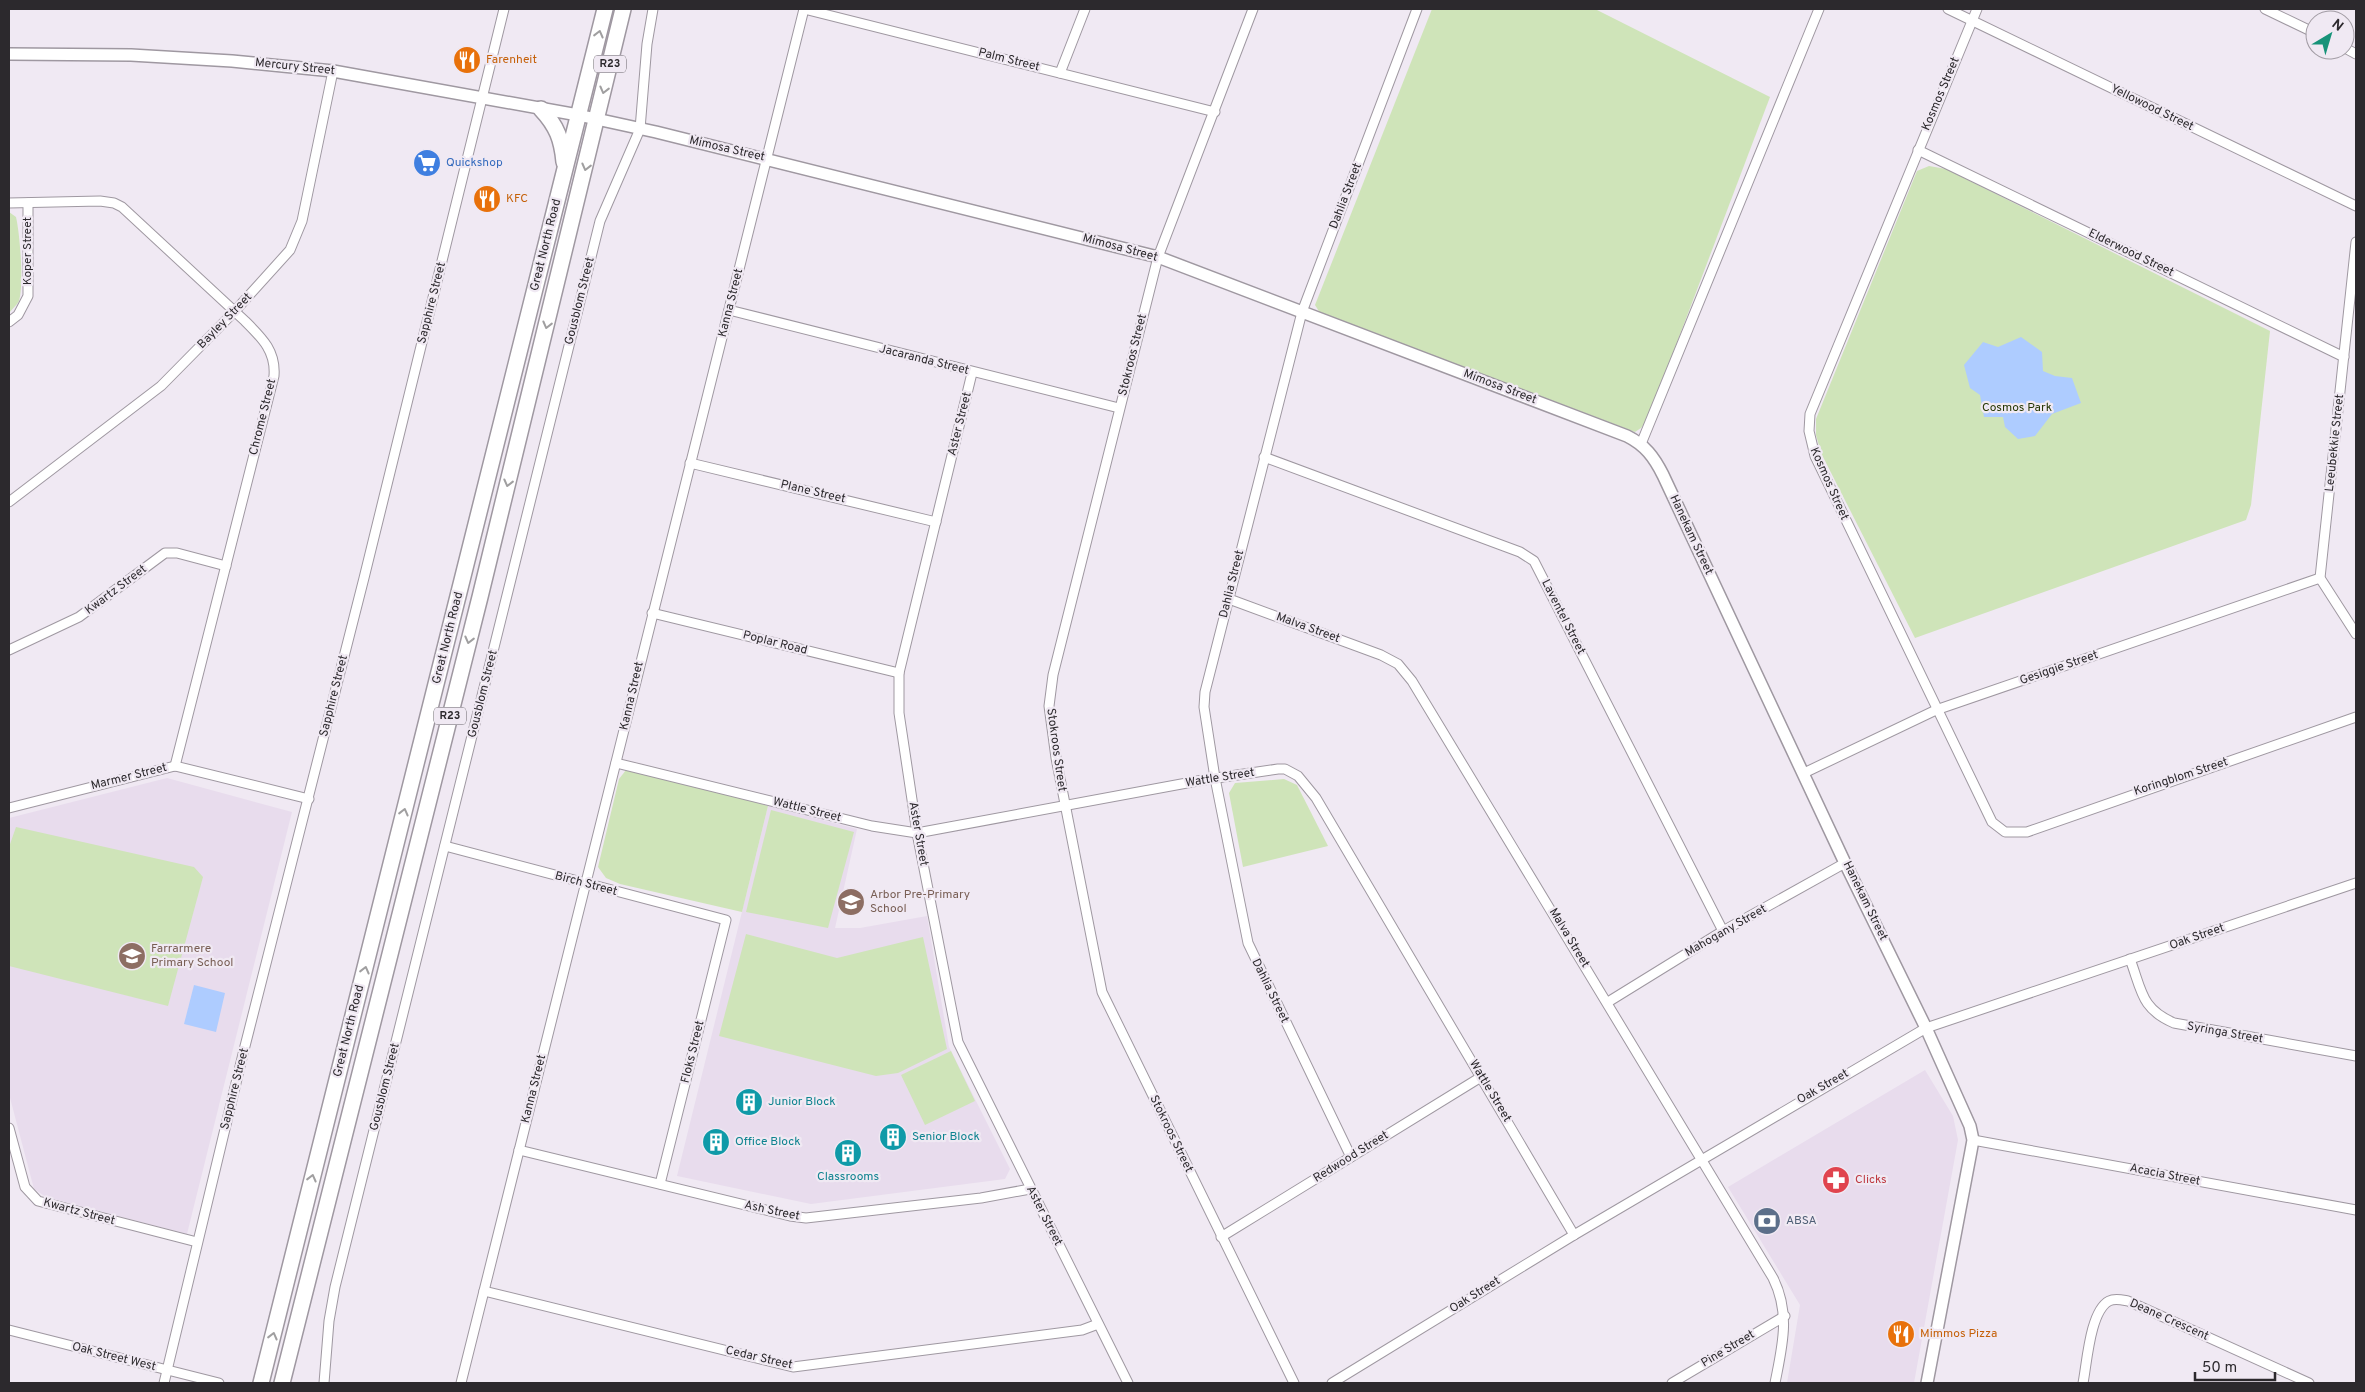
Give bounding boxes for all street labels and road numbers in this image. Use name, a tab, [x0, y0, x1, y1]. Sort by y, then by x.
street label: Palm Street	[977, 45, 1041, 75]
street label: Mercury Street	[254, 55, 336, 79]
street label: Kosmos Street	[1918, 55, 1964, 133]
road number: R23	[594, 56, 626, 72]
street label: Yellowood Street	[2108, 81, 2196, 135]
street label: Mimosa Street	[688, 133, 766, 165]
street label: Dahlia Street	[1326, 161, 1366, 231]
street label: Great North Road	[527, 197, 565, 293]
street label: Koper Street	[20, 217, 36, 285]
street label: Elderwood Street	[2086, 225, 2176, 281]
street label: Mimosa Street	[1081, 230, 1159, 266]
street label: Gousblom Street	[561, 255, 599, 347]
street label: Sapphire Street	[414, 260, 450, 346]
street label: Kanna Street	[715, 267, 747, 339]
street label: Bayley Street	[194, 289, 256, 353]
street label: Stokroos Street	[1115, 312, 1151, 398]
street label: Jacaranda Street	[877, 341, 971, 379]
street label: Mimosa Street	[1461, 366, 1539, 408]
street label: Chrome Street	[246, 377, 280, 457]
street label: Aster Street	[944, 390, 976, 458]
street label: Leeubekkie Street	[2322, 393, 2348, 493]
street label: Kosmos Street	[1806, 445, 1852, 523]
street label: Plane Street	[779, 477, 847, 507]
street label: Hanekam Street	[1665, 492, 1717, 578]
street label: Dahlia Street	[1216, 548, 1248, 620]
street label: Kwartz Street	[82, 561, 150, 619]
street label: Laventel Street	[1537, 577, 1589, 657]
street label: Great North Road	[429, 590, 467, 686]
street label: Malva Street	[1274, 609, 1342, 647]
street label: Poplar Road	[741, 627, 809, 659]
street label: Gesiggie Street	[2018, 647, 2100, 689]
street label: Gousblom Street	[464, 648, 502, 740]
street label: Sapphire Street	[316, 653, 352, 739]
street label: Kanna Street	[616, 660, 648, 732]
street label: Stokroos Street	[1042, 707, 1070, 793]
road number: R23	[434, 708, 466, 724]
street label: Koringblom Street	[2132, 754, 2230, 800]
street label: Marmer Street	[89, 760, 169, 794]
street label: Wattle Street	[1184, 765, 1256, 791]
street label: Wattle Street	[771, 794, 843, 826]
street label: Aster Street	[904, 801, 932, 867]
street label: Hanekam Street	[1839, 859, 1891, 943]
street label: Birch Street	[553, 868, 619, 900]
street label: Mahogany Street	[1682, 901, 1770, 961]
street label: Malva Street	[1545, 905, 1593, 971]
street label: Oak Street	[2167, 920, 2227, 954]
street label: Dahlia Street	[1248, 956, 1292, 1026]
street label: Great North Road	[330, 983, 368, 1079]
street label: Syringa Street	[2186, 1018, 2264, 1048]
street label: Floks Street	[677, 1019, 709, 1085]
street label: Gousblom Street	[366, 1041, 404, 1133]
street label: Sapphire Street	[217, 1046, 253, 1132]
street label: Kanna Street	[518, 1053, 550, 1125]
street label: Wattle Street	[1465, 1057, 1515, 1125]
street label: Oak Street	[1794, 1066, 1852, 1108]
street label: Stokroos Street	[1145, 1093, 1197, 1175]
street label: Redwood Street	[1310, 1127, 1392, 1187]
street label: Acacia Street	[2128, 1160, 2202, 1190]
street label: Aster Street	[1022, 1183, 1066, 1249]
street label: Kwartz Street	[41, 1195, 117, 1229]
street label: Ash Street	[743, 1197, 801, 1225]
street label: Oak Street	[1447, 1273, 1503, 1317]
street label: Deane Crescent	[2127, 1295, 2211, 1345]
street label: Pine Street	[1698, 1327, 1758, 1371]
street label: Oak Street West	[70, 1339, 158, 1375]
street label: Cedar Street	[724, 1343, 794, 1373]

